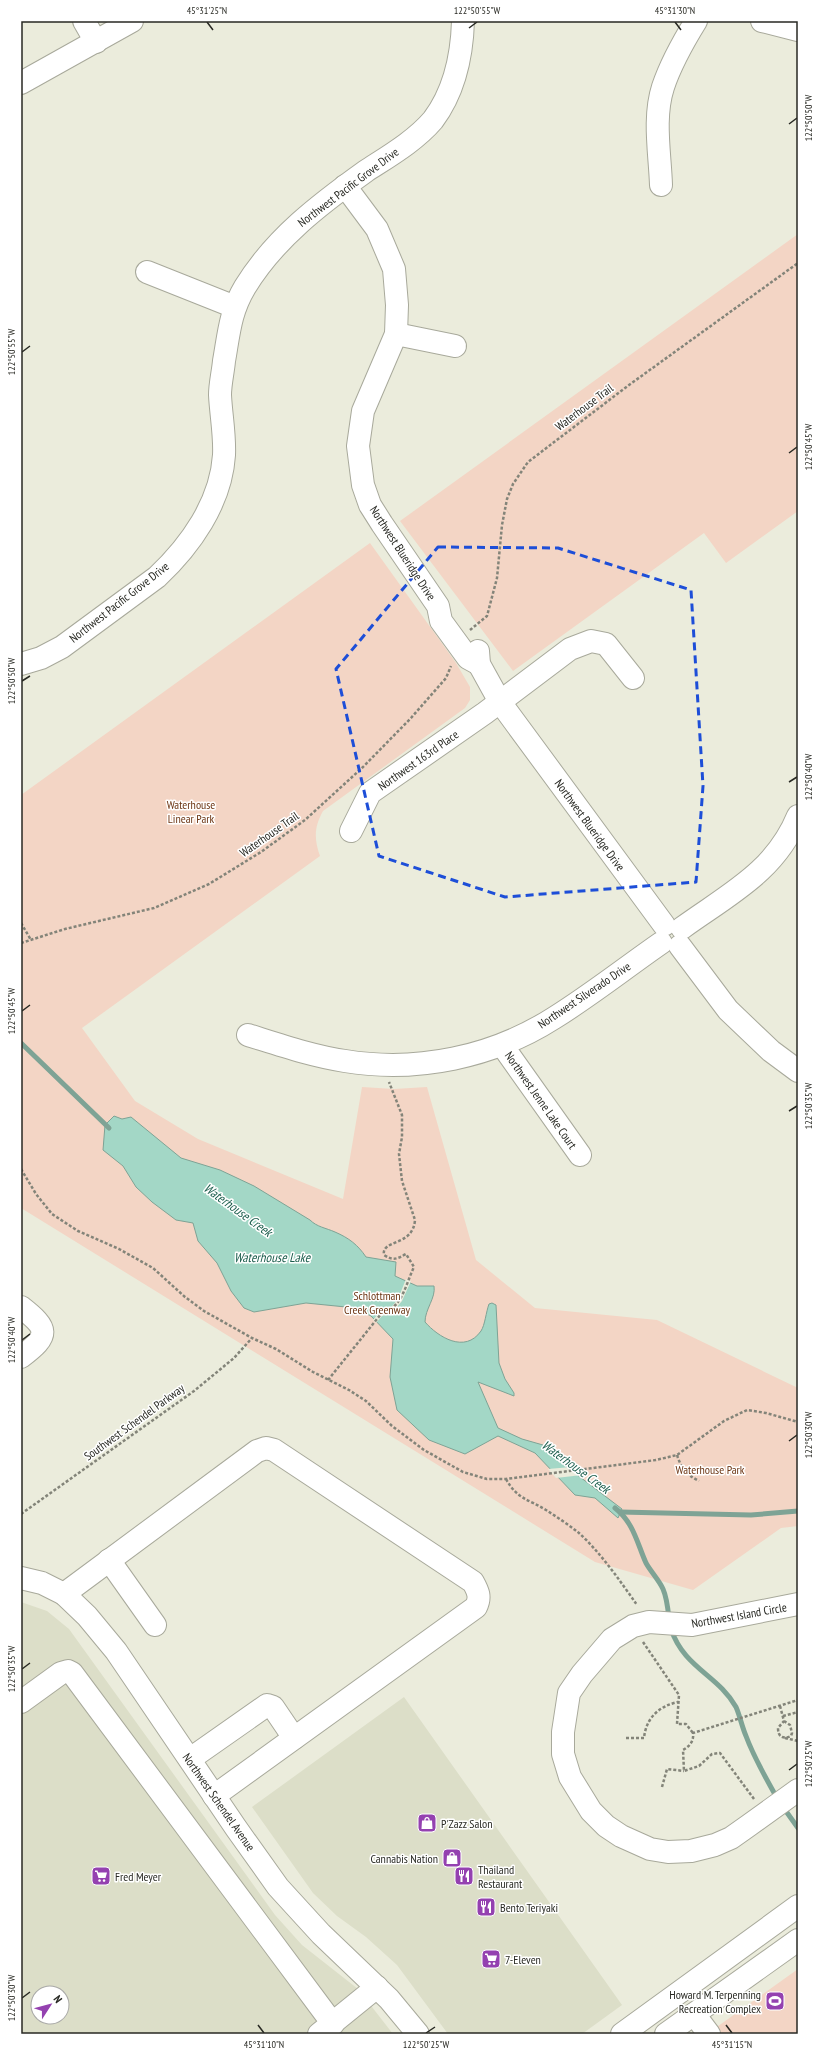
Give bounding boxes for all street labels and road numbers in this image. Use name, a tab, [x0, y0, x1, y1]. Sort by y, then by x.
street label: Northwest Pacific Grove Drive	[295, 144, 401, 230]
street label: Waterhouse Trail	[552, 380, 616, 434]
street label: Northwest Blueridge Drive	[367, 503, 439, 603]
street label: Northwest Pacific Grove Drive	[66, 558, 172, 646]
street label: Northwest 163rd Place	[375, 727, 461, 793]
street label: Northwest Blueridge Drive	[552, 776, 628, 874]
street label: Waterhouse Trail	[237, 808, 302, 860]
street label: Northwest Silverado Drive	[535, 958, 633, 1032]
street label: Northwest Jenne Lake Court	[502, 1048, 581, 1152]
street label: Southwest Schendel Parkway	[81, 1380, 188, 1464]
street label: Northwest Island Circle	[690, 1599, 788, 1631]
street label: Northwest Schendel Avenue	[180, 1750, 258, 1854]

